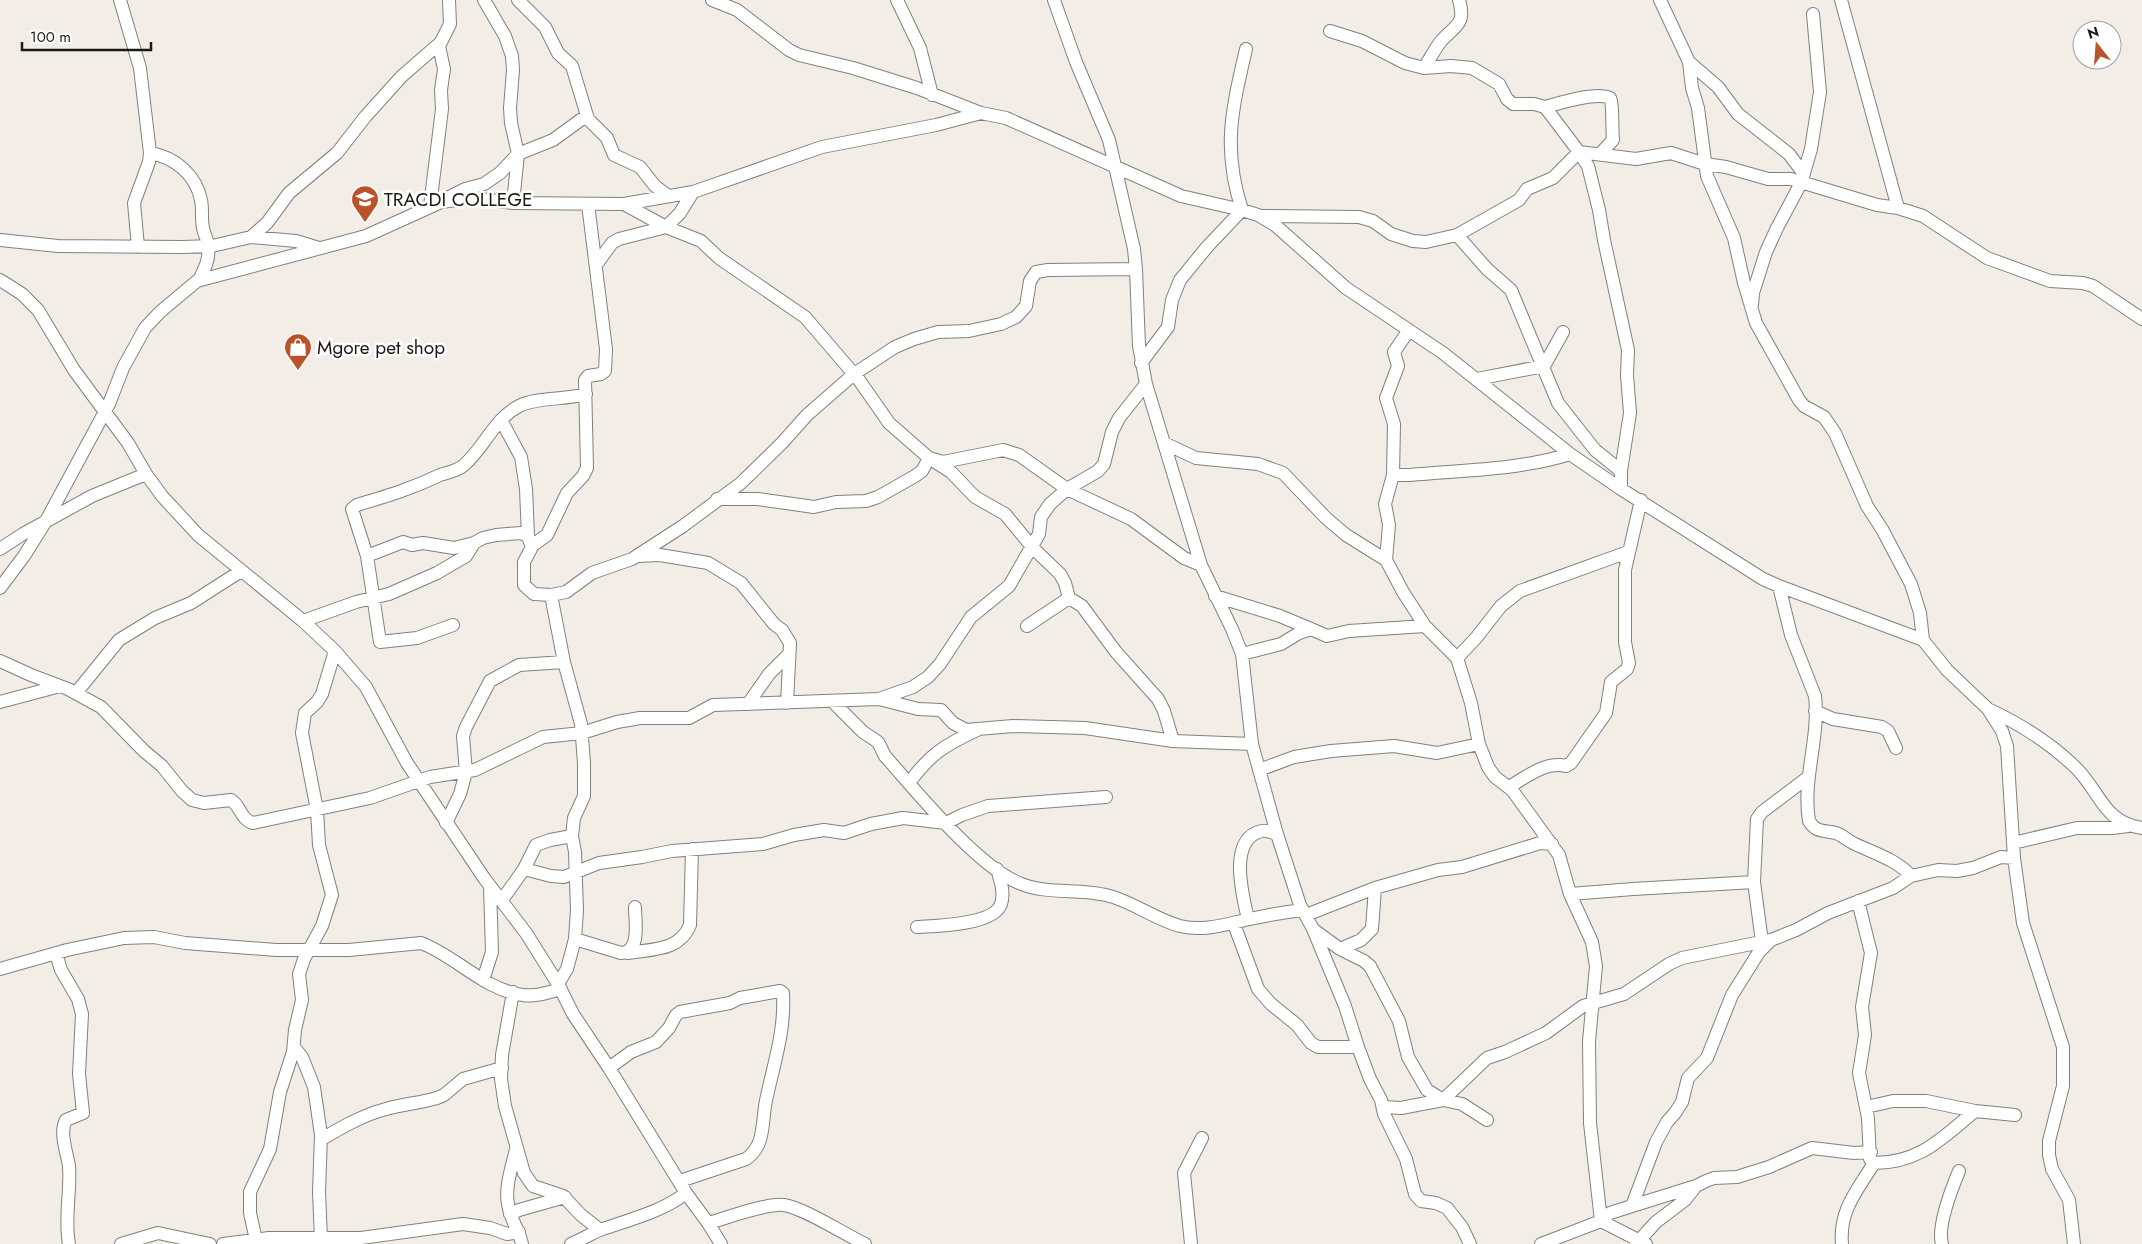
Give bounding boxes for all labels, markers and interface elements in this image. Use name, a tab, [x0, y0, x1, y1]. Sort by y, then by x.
scale bar	[22, 20, 151, 52]
north arrow	[2072, 20, 2122, 70]
text: N	[2085, 21, 2101, 44]
text: 100 m	[30, 26, 71, 48]
school or university icon: TRACDI COLLEGE	[350, 184, 380, 223]
place label: TRACDI COLLEGE	[384, 186, 533, 213]
shop icon: Mgore pet shop	[283, 332, 313, 371]
place label: Mgore pet shop	[317, 334, 445, 361]

